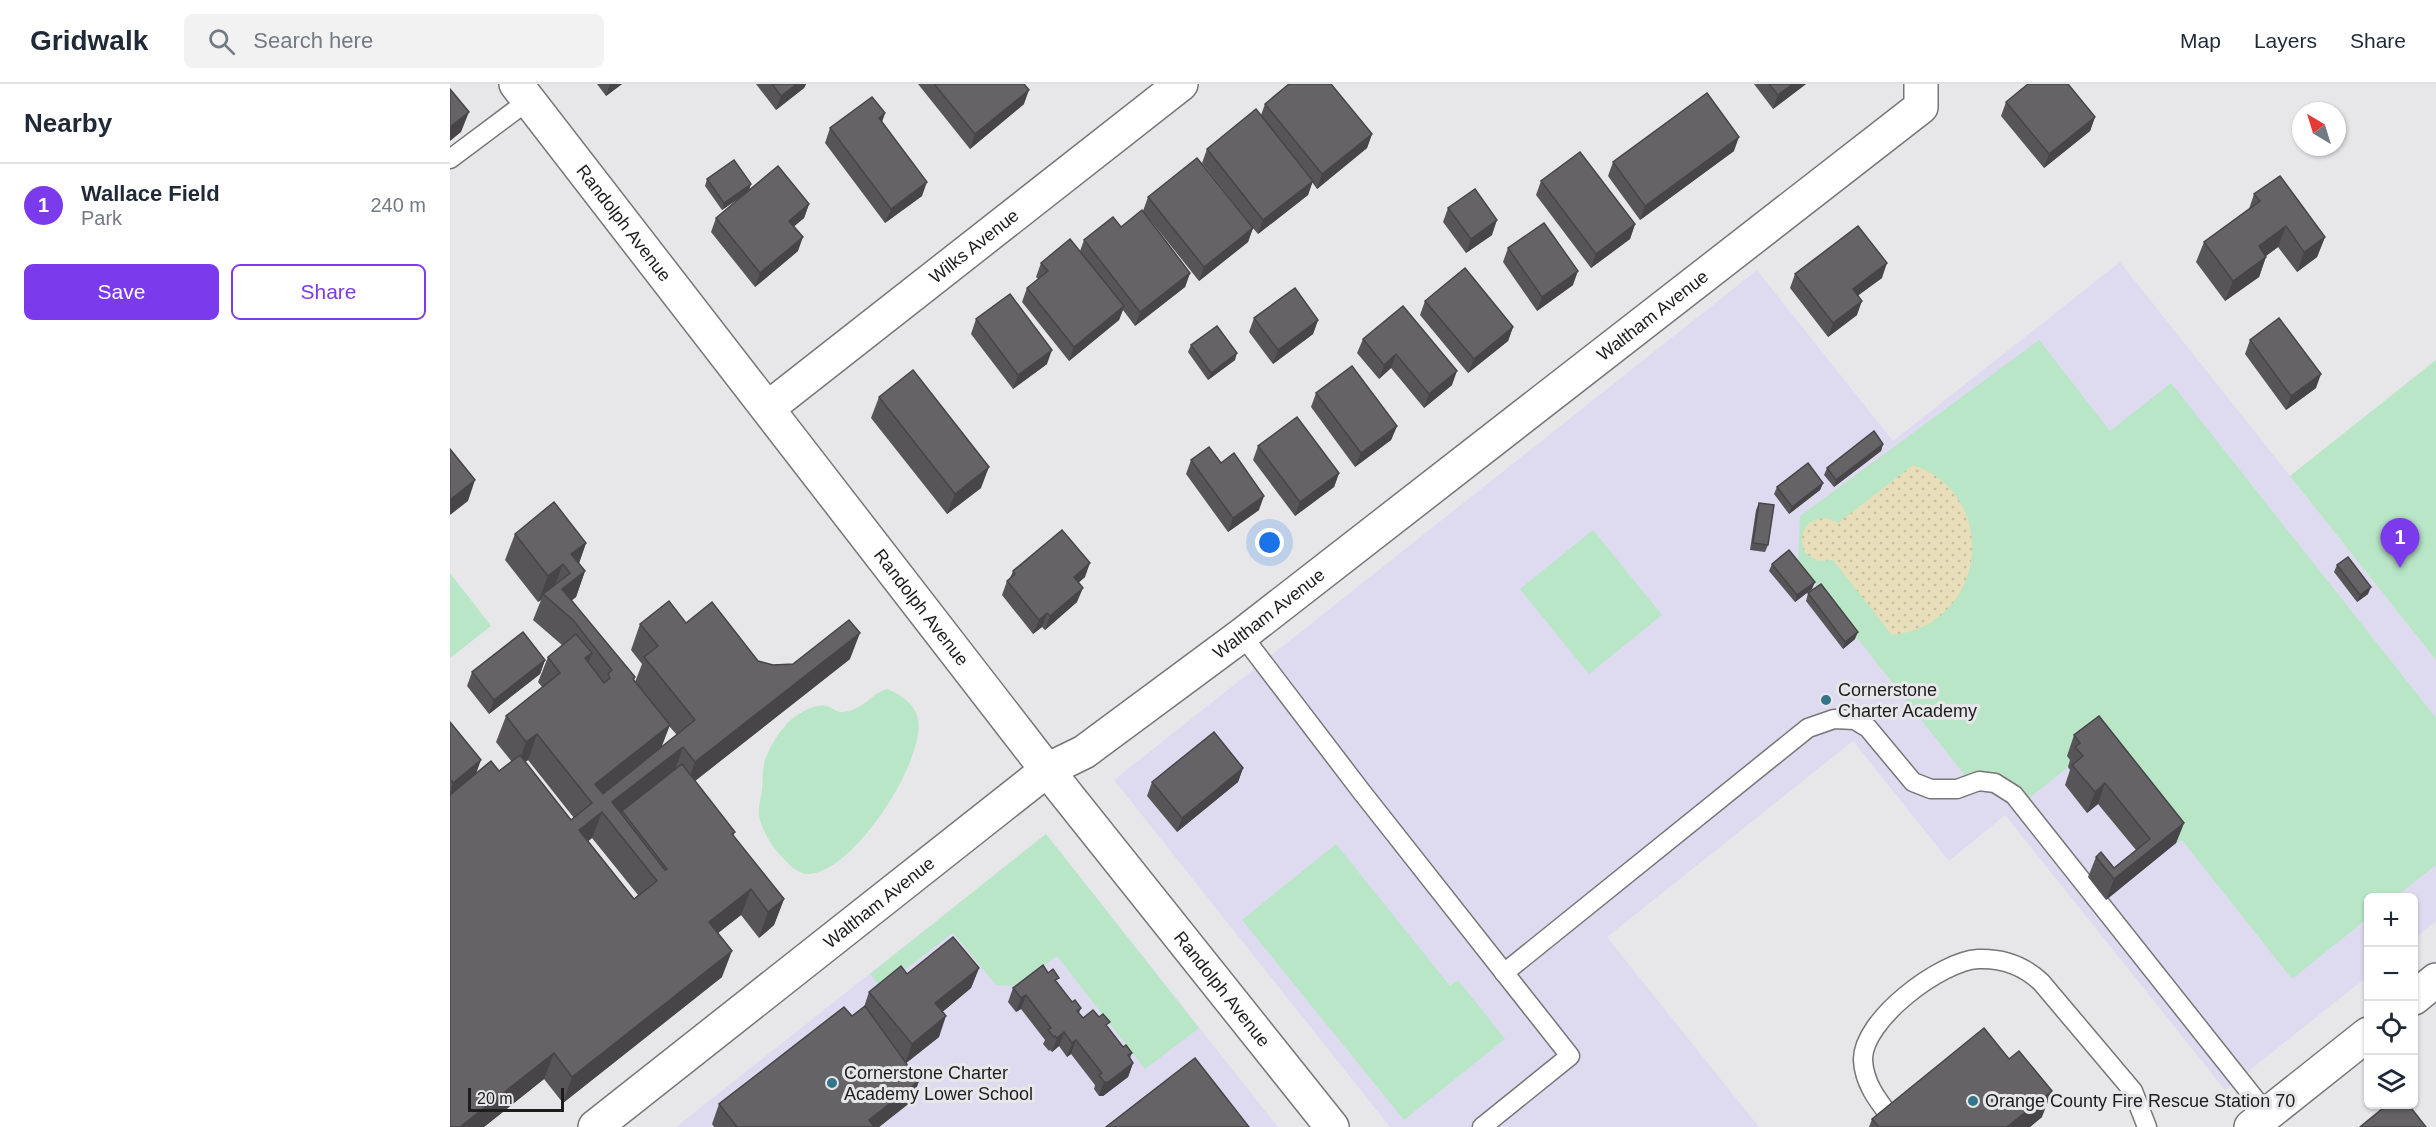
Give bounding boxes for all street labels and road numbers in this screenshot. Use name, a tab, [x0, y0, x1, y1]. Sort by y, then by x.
street label: Randolph Avenue	[572, 161, 675, 285]
street label: Wilks Avenue	[926, 205, 1023, 287]
street label: Waltham Avenue	[1593, 266, 1712, 365]
street label: Randolph Avenue	[870, 545, 973, 670]
street label: Waltham Avenue	[1209, 565, 1329, 663]
street label: Waltham Avenue	[820, 853, 938, 952]
street label: Randolph Avenue	[1170, 928, 1274, 1051]

